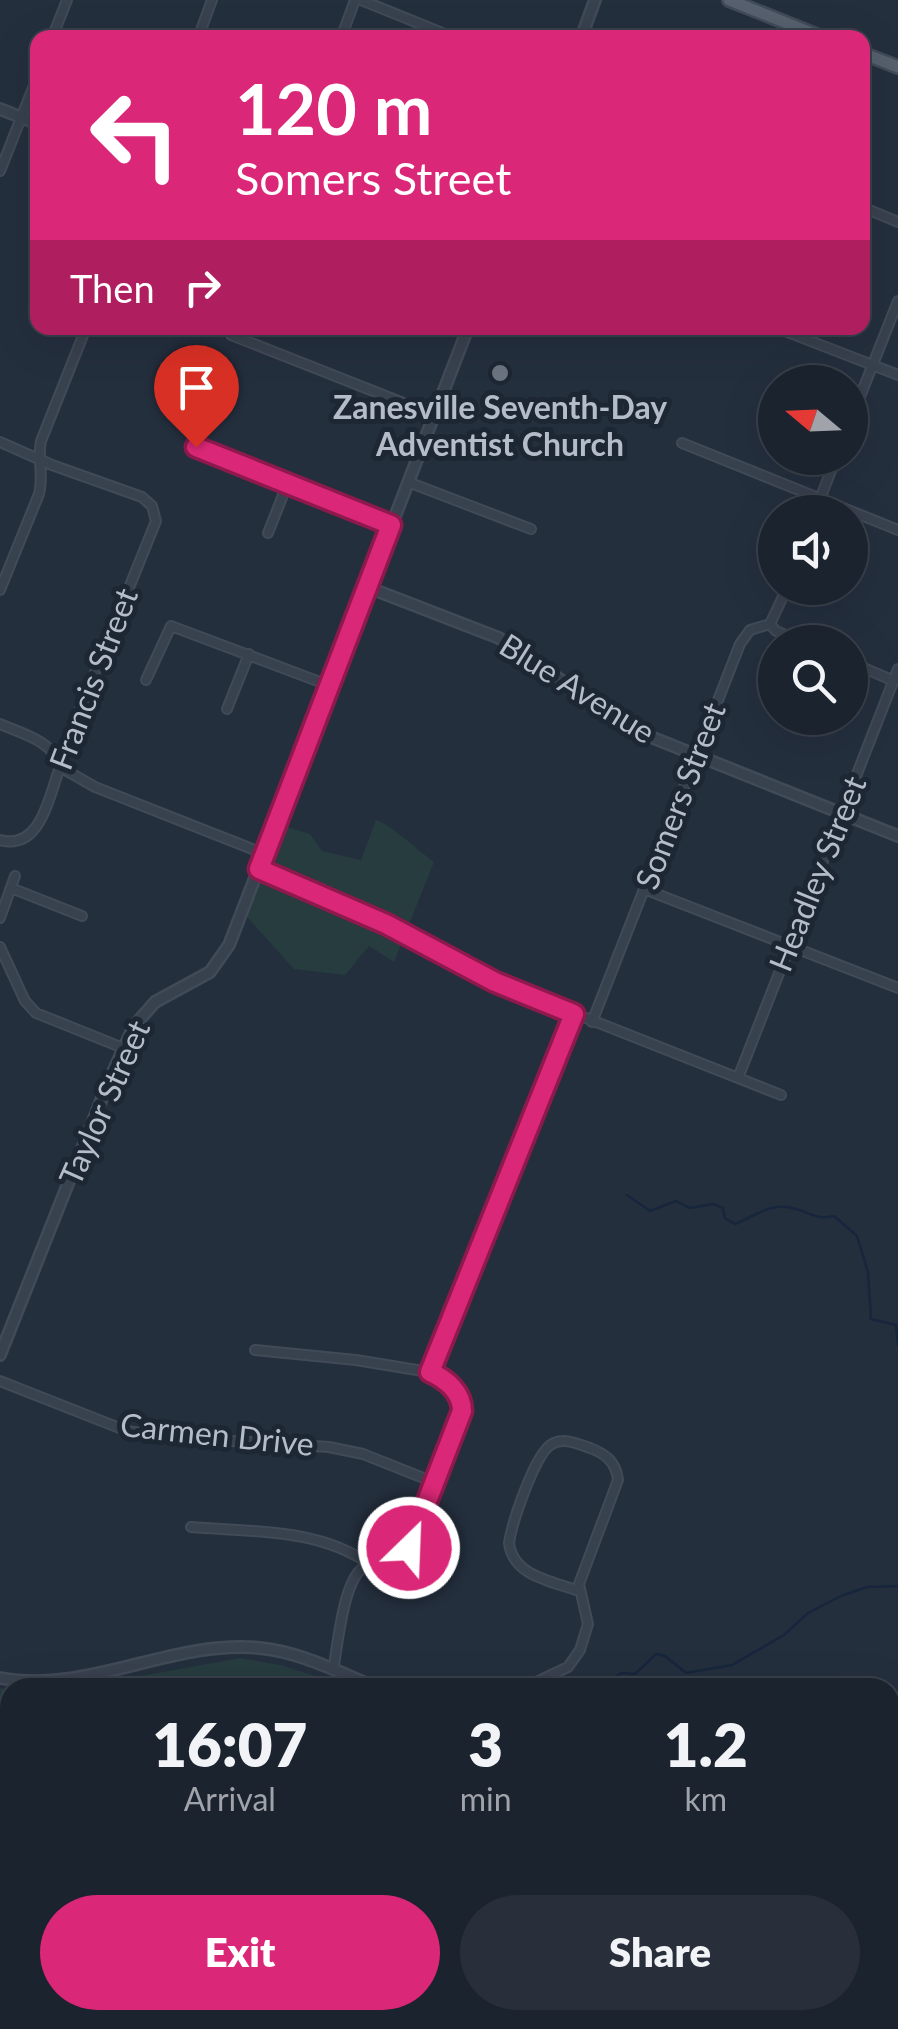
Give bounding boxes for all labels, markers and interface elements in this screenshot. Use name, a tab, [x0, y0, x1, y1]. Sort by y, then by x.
text: 120 m	[235, 66, 432, 150]
icon: left	[70, 70, 200, 200]
text: Somers Street	[235, 151, 511, 205]
icon: right	[175, 260, 230, 315]
text: Then	[70, 265, 155, 311]
pin	[154, 345, 239, 448]
icon: arrive	[169, 360, 224, 415]
marker: Zanesville Seventh-Day Adventist Church	[489, 362, 511, 384]
north arrow	[758, 365, 868, 475]
map controls	[758, 365, 868, 735]
place label: Zanesville Seventh-Day Adventist Church	[333, 387, 667, 463]
button: sound	[758, 495, 868, 605]
street label: Francis Street	[40, 582, 145, 775]
street label: Blue Avenue	[493, 625, 663, 751]
button: search	[758, 625, 868, 735]
street label: Somers Street	[626, 696, 733, 894]
street label: Headley Street	[760, 770, 874, 977]
street label: Taylor Street	[50, 1013, 158, 1191]
street label: Carmen Drive	[118, 1404, 316, 1463]
position arrow	[357, 1496, 461, 1600]
text: 16:07	[152, 1708, 307, 1780]
text: 3	[468, 1708, 503, 1780]
text: 1.2	[664, 1708, 748, 1780]
text: Arrival	[184, 1779, 276, 1818]
text: min	[460, 1779, 512, 1818]
text: km	[684, 1779, 727, 1818]
button: Exit	[40, 1895, 440, 2010]
button: Share	[460, 1895, 860, 2010]

